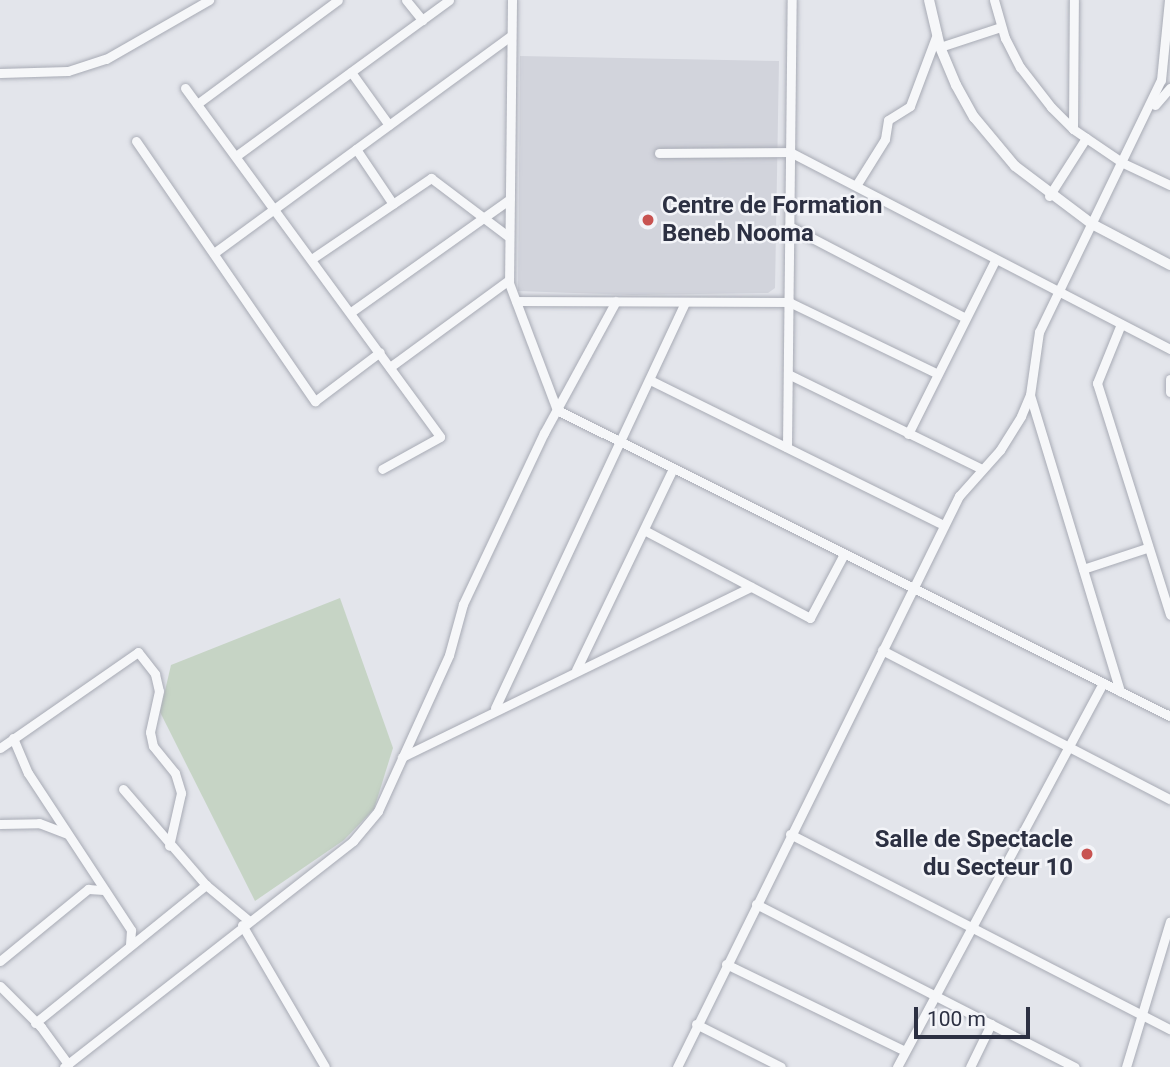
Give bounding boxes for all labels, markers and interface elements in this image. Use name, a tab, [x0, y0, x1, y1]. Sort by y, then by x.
place label: Centre de Formation Beneb Nooma	[662, 192, 883, 248]
marker: Centre de Formation Beneb Nooma	[640, 212, 656, 228]
place label: Salle de Spectacle du Secteur 10	[875, 826, 1073, 882]
marker: Salle de Spectacle du Secteur 10	[1079, 846, 1095, 862]
scale bar	[918, 993, 1034, 1038]
text: 100 m	[927, 1007, 986, 1031]

